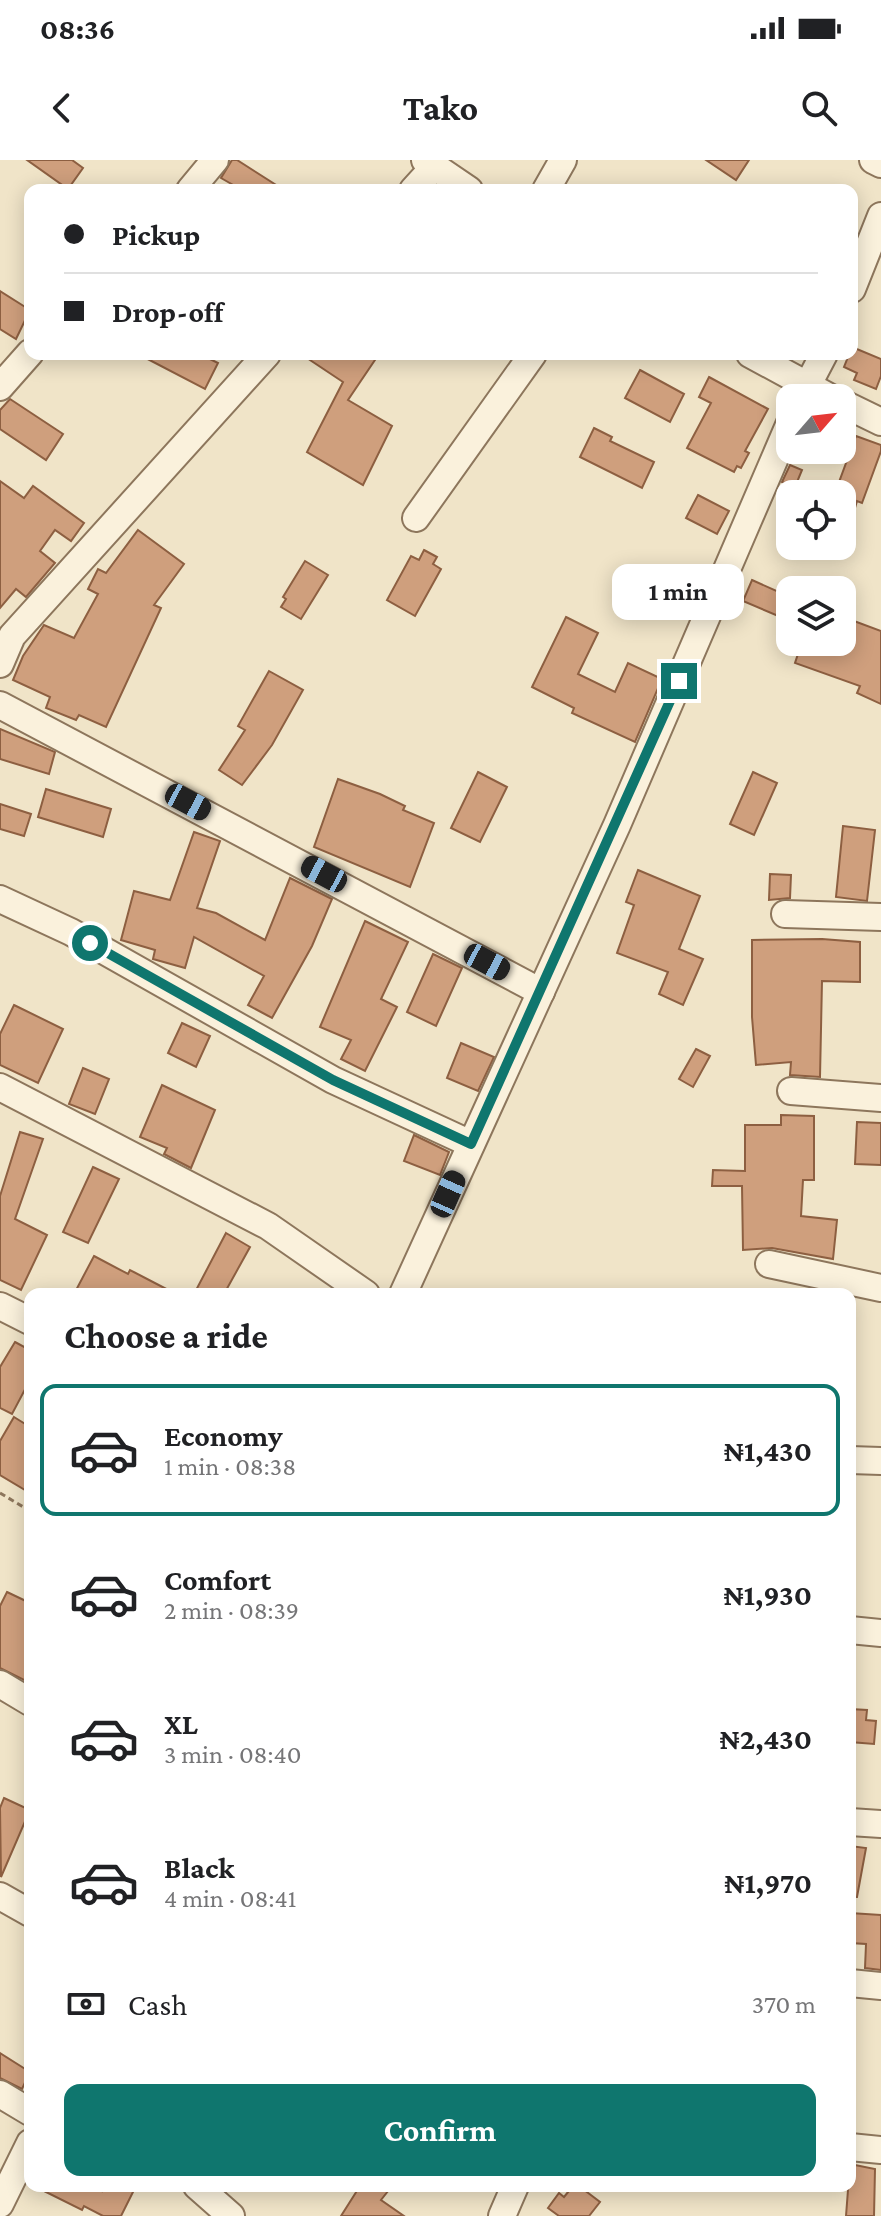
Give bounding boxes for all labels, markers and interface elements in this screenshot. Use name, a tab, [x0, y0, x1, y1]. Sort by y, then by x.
text: 08:36	[40, 12, 115, 45]
icon: back	[40, 86, 84, 130]
icon: search	[797, 86, 841, 130]
text: Tako	[403, 88, 478, 128]
text: Pickup	[112, 218, 200, 251]
text: Drop-off	[112, 295, 223, 328]
north arrow	[776, 384, 856, 464]
map controls	[776, 384, 856, 656]
button: locate	[776, 480, 856, 560]
callout: 1 min	[613, 565, 745, 621]
button: layers	[776, 576, 856, 656]
text: 1 min	[648, 577, 708, 606]
route end	[661, 663, 697, 699]
car	[161, 780, 215, 824]
car	[297, 852, 351, 896]
route start	[72, 925, 108, 961]
car	[460, 940, 514, 984]
car	[427, 1167, 469, 1221]
text: Choose a ride	[64, 1316, 268, 1356]
icon: car	[68, 1414, 140, 1486]
text: Economy	[164, 1419, 283, 1452]
text: ₦1,430	[724, 1434, 812, 1467]
text: 1 min · 08:38	[164, 1452, 296, 1481]
icon: car	[68, 1558, 140, 1630]
text: Comfort	[164, 1563, 271, 1596]
text: ₦1,930	[723, 1578, 812, 1611]
text: 2 min · 08:39	[164, 1596, 299, 1625]
icon: car	[68, 1702, 140, 1774]
text: XL	[164, 1707, 198, 1740]
text: ₦2,430	[720, 1722, 812, 1755]
text: 3 min · 08:40	[164, 1740, 302, 1769]
icon: car	[68, 1846, 140, 1918]
text: Black	[164, 1851, 235, 1884]
text: ₦1,970	[724, 1866, 812, 1899]
text: 4 min · 08:41	[164, 1884, 296, 1913]
icon: cash	[64, 1982, 108, 2026]
text: Cash	[128, 1988, 187, 2021]
text: 370 m	[752, 1990, 816, 2019]
button: Confirm	[64, 2084, 816, 2176]

